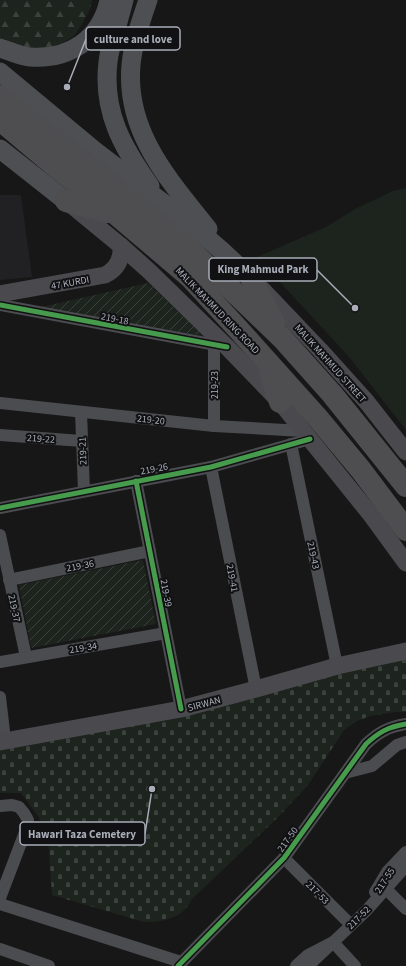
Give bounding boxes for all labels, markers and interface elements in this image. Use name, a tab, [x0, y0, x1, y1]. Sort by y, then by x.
callout: culture and love	[86, 27, 180, 50]
text: culture and love	[94, 32, 172, 47]
callout: King Mahmud Park	[209, 258, 317, 281]
text: King Mahmud Park	[217, 262, 309, 277]
street label: MALIK MAHMUD RING ROAD	[172, 264, 263, 357]
street label: 47 KURDI	[50, 273, 90, 293]
street label: 219-18	[100, 309, 130, 329]
street label: MALIK MAHMUD STREET	[291, 321, 370, 406]
street label: 219-23	[208, 371, 222, 399]
street label: 219-20	[136, 412, 166, 428]
street label: 219-22	[26, 431, 55, 447]
street label: 219-21	[76, 437, 90, 465]
street label: 219-26	[139, 459, 169, 479]
street label: 219-43	[303, 540, 323, 570]
street label: 219-36	[65, 556, 95, 576]
street label: 219-41	[222, 563, 242, 593]
street label: 219-39	[156, 578, 176, 608]
street label: 219-37	[4, 593, 24, 623]
street label: 219-34	[68, 639, 98, 657]
street label: SIRWAN	[186, 693, 222, 715]
callout: Hawari Taza Cemetery	[20, 822, 145, 845]
street label: 217-50	[274, 824, 302, 855]
text: Hawari Taza Cemetery	[28, 827, 136, 842]
street label: 217-55	[371, 865, 398, 896]
street label: 217-53	[302, 878, 332, 908]
street label: 217-52	[344, 903, 374, 933]

